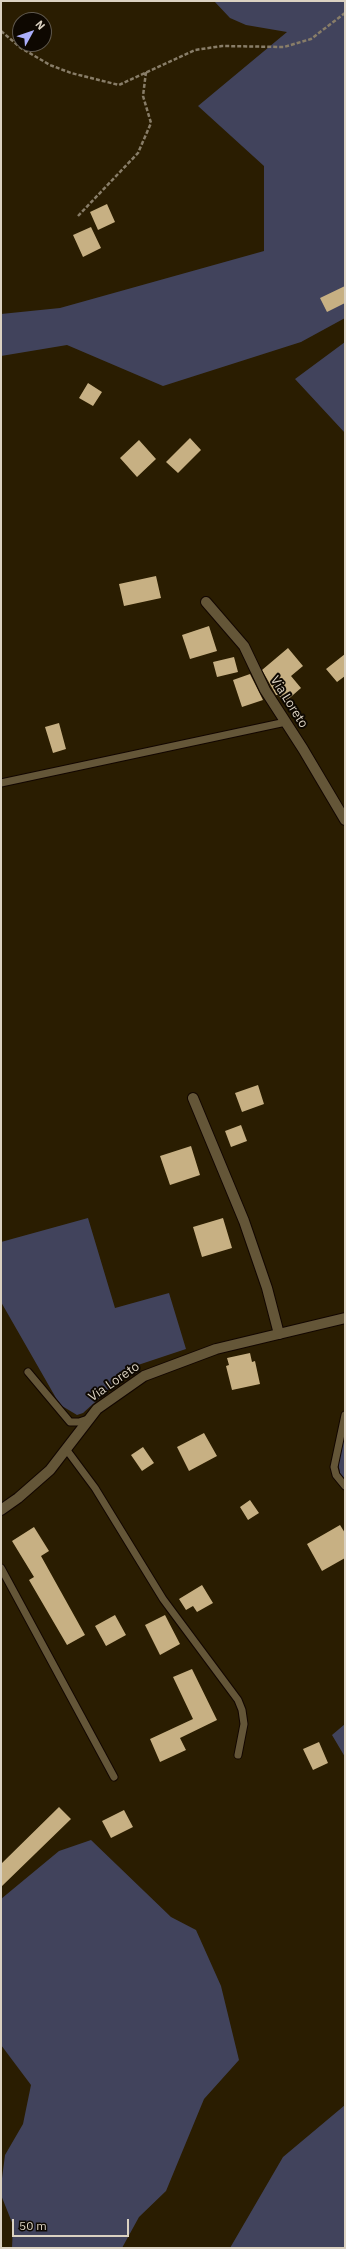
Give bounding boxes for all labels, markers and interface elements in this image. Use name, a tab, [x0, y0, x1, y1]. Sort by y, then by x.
north arrow	[12, 12, 52, 52]
text: N	[33, 17, 48, 32]
street label: Via Loreto	[267, 673, 311, 731]
street label: Via Loreto	[86, 1359, 142, 1405]
scale bar	[14, 2211, 131, 2237]
text: 50 m	[19, 2218, 47, 2233]

